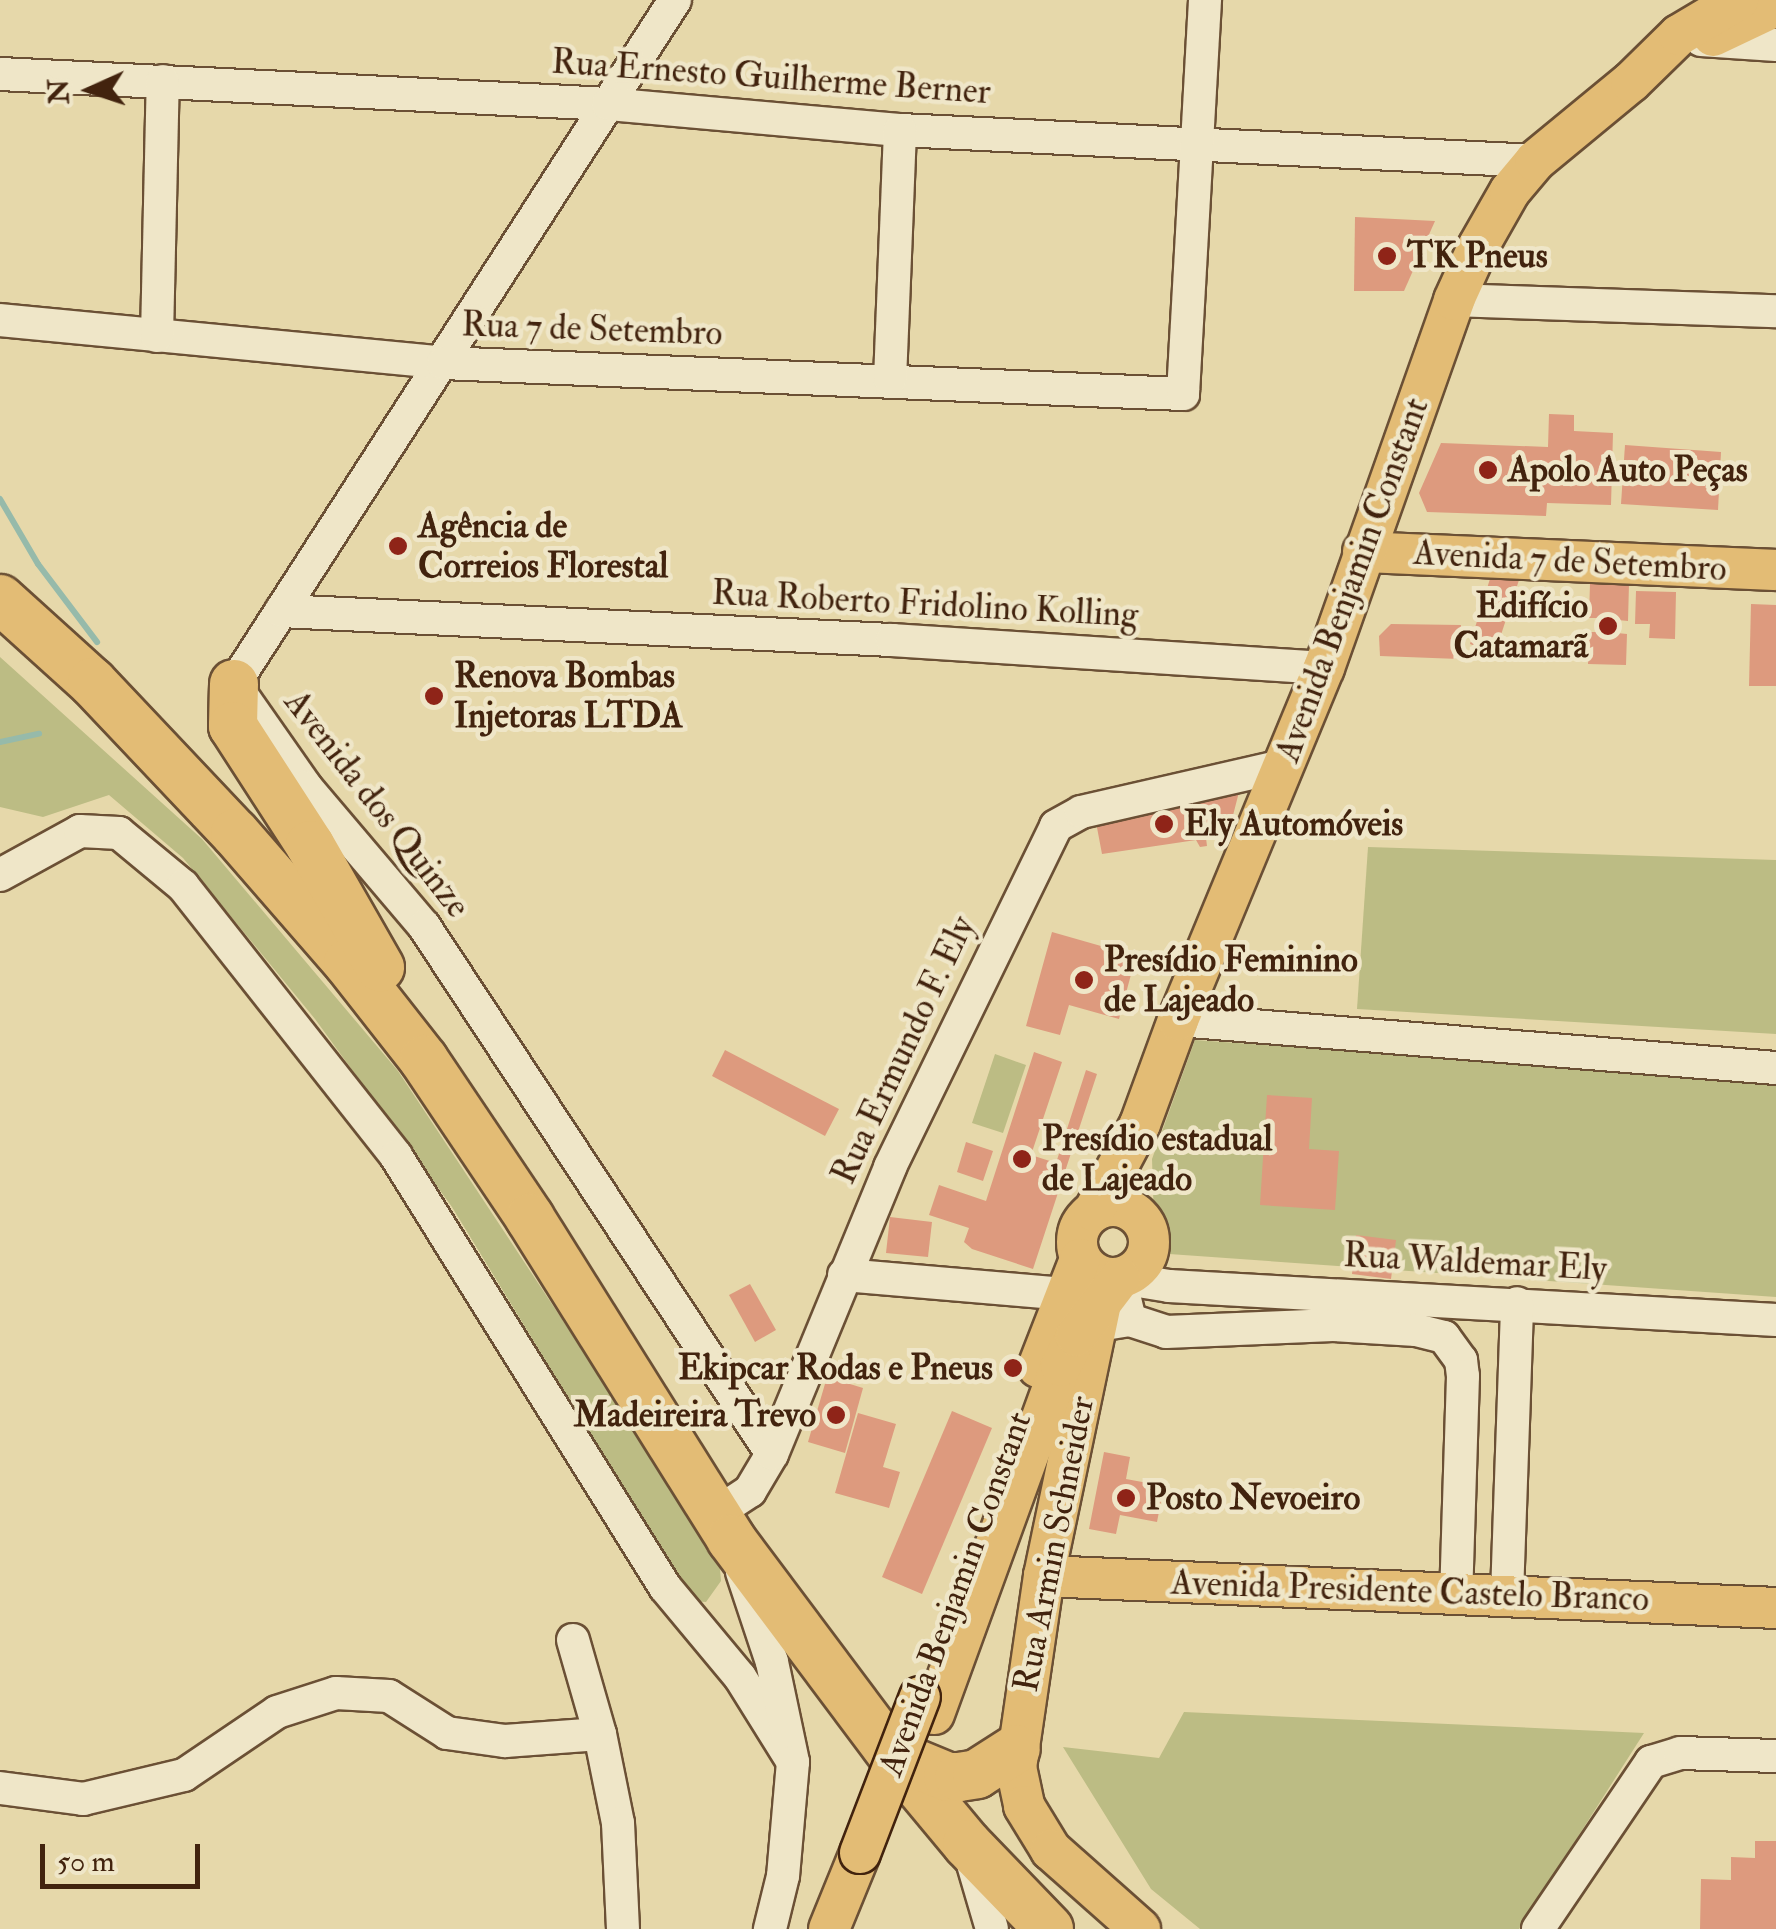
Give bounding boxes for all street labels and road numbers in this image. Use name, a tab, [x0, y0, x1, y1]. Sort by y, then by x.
street label: Rua Ernesto Guilherme Berner	[550, 41, 992, 113]
street label: Rua 7 de Setembro	[461, 303, 723, 355]
street label: Avenida Benjamin Constant	[1267, 392, 1437, 768]
street label: Avenida 7 de Setembro	[1412, 532, 1728, 590]
street label: Rua Roberto Fridolino Kolling	[711, 572, 1139, 636]
street label: Avenida dos Quinze	[275, 682, 479, 926]
street label: Rua Ermundo F. Ely	[823, 909, 983, 1191]
street label: Rua Waldemar Ely	[1342, 1234, 1608, 1290]
street label: Rua Armin Schneider	[1005, 1393, 1103, 1695]
street label: Avenida Benjamin Constant	[870, 1406, 1040, 1782]
street label: Avenida Presidente Castelo Branco	[1170, 1562, 1650, 1620]

